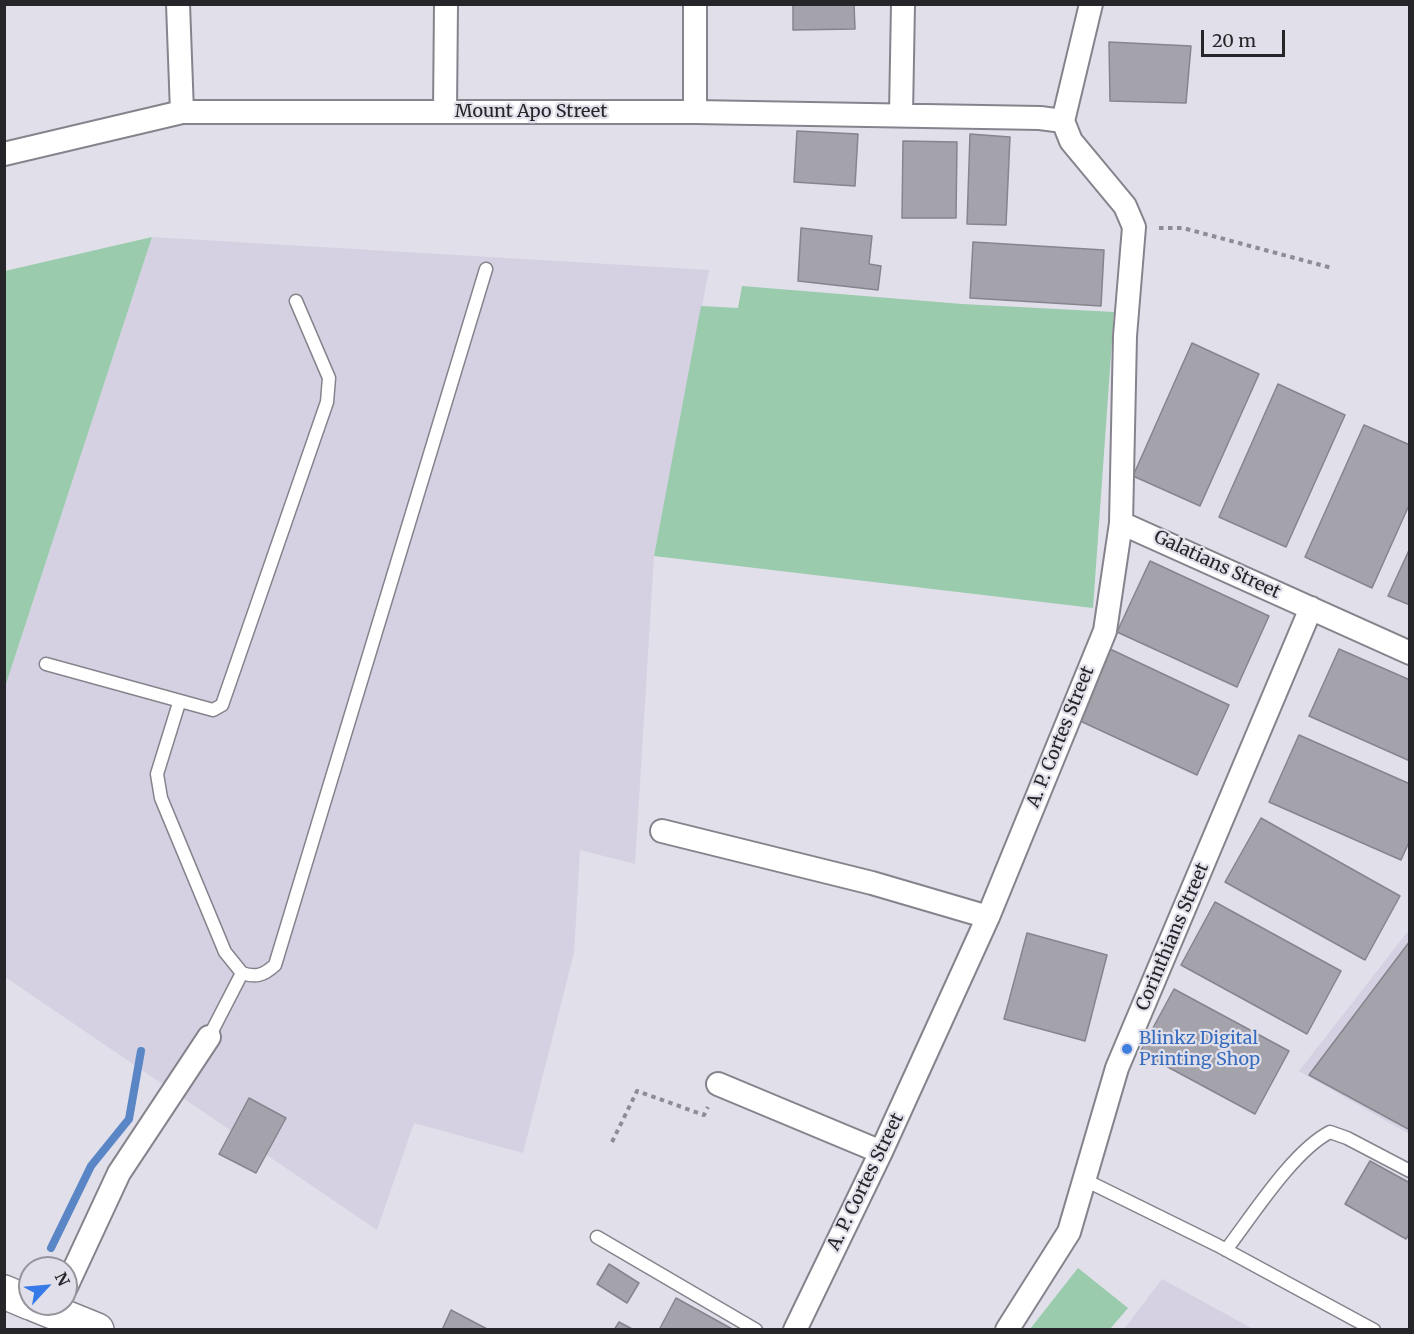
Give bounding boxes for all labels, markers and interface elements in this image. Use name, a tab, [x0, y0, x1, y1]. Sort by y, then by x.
scale bar	[1204, 18, 1288, 56]
text: 20 m	[1212, 29, 1256, 52]
street label: Mount Apo Street	[455, 101, 607, 123]
street label: Galatians Street	[1150, 526, 1284, 604]
street label: A. P. Cortes Street	[1023, 663, 1099, 811]
street label: Corinthians Street	[1132, 860, 1214, 1014]
place label: Blinkz Digital Printing Shop	[1139, 1028, 1260, 1070]
marker: Blinkz Digital Printing Shop	[1120, 1042, 1134, 1056]
street label: A. P. Cortes Street	[823, 1110, 909, 1254]
north arrow	[18, 1256, 78, 1316]
text: N	[51, 1269, 74, 1289]

